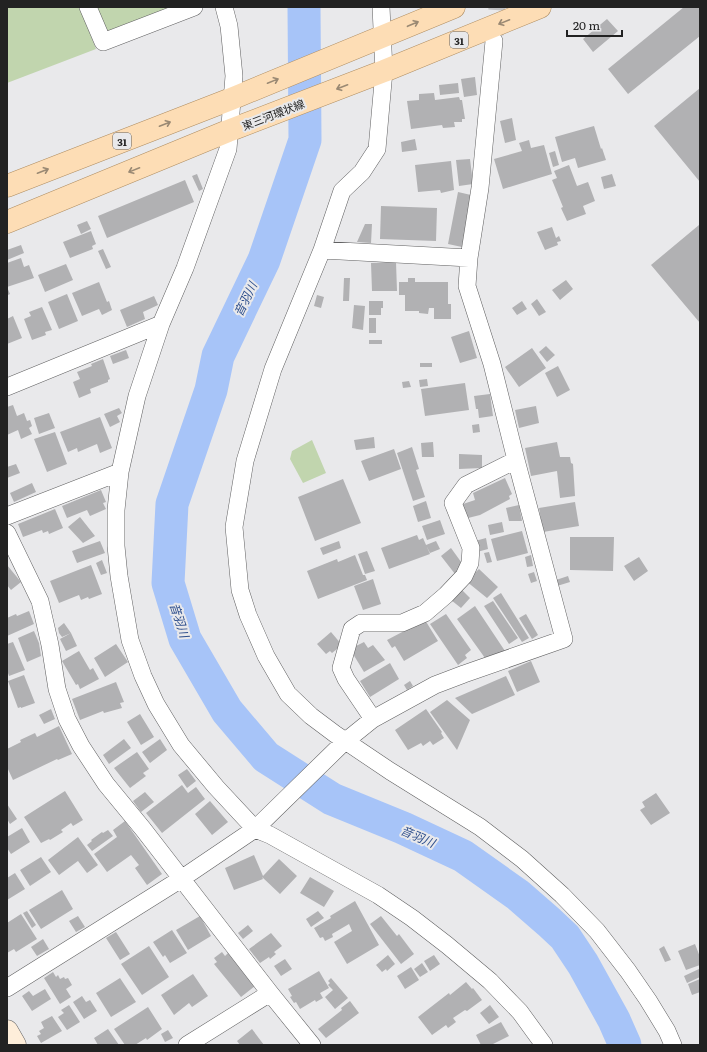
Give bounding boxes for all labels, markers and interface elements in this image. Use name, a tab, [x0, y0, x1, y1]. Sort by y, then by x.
scale bar	[567, 12, 622, 38]
text: 20 m	[573, 16, 600, 34]
one-way arrow	[498, 18, 510, 26]
one-way arrow	[406, 20, 418, 28]
road number: 31	[450, 32, 468, 48]
one-way arrow	[267, 77, 279, 85]
one-way arrow	[336, 84, 348, 92]
street label: 東三河環状線	[239, 95, 307, 133]
one-way arrow	[158, 120, 170, 128]
road number: 31	[113, 133, 131, 149]
one-way arrow	[129, 166, 141, 174]
one-way arrow	[37, 167, 49, 175]
water label: 音羽川	[229, 277, 262, 319]
water label: 音羽川	[166, 600, 195, 642]
water label: 音羽川	[398, 821, 440, 852]

